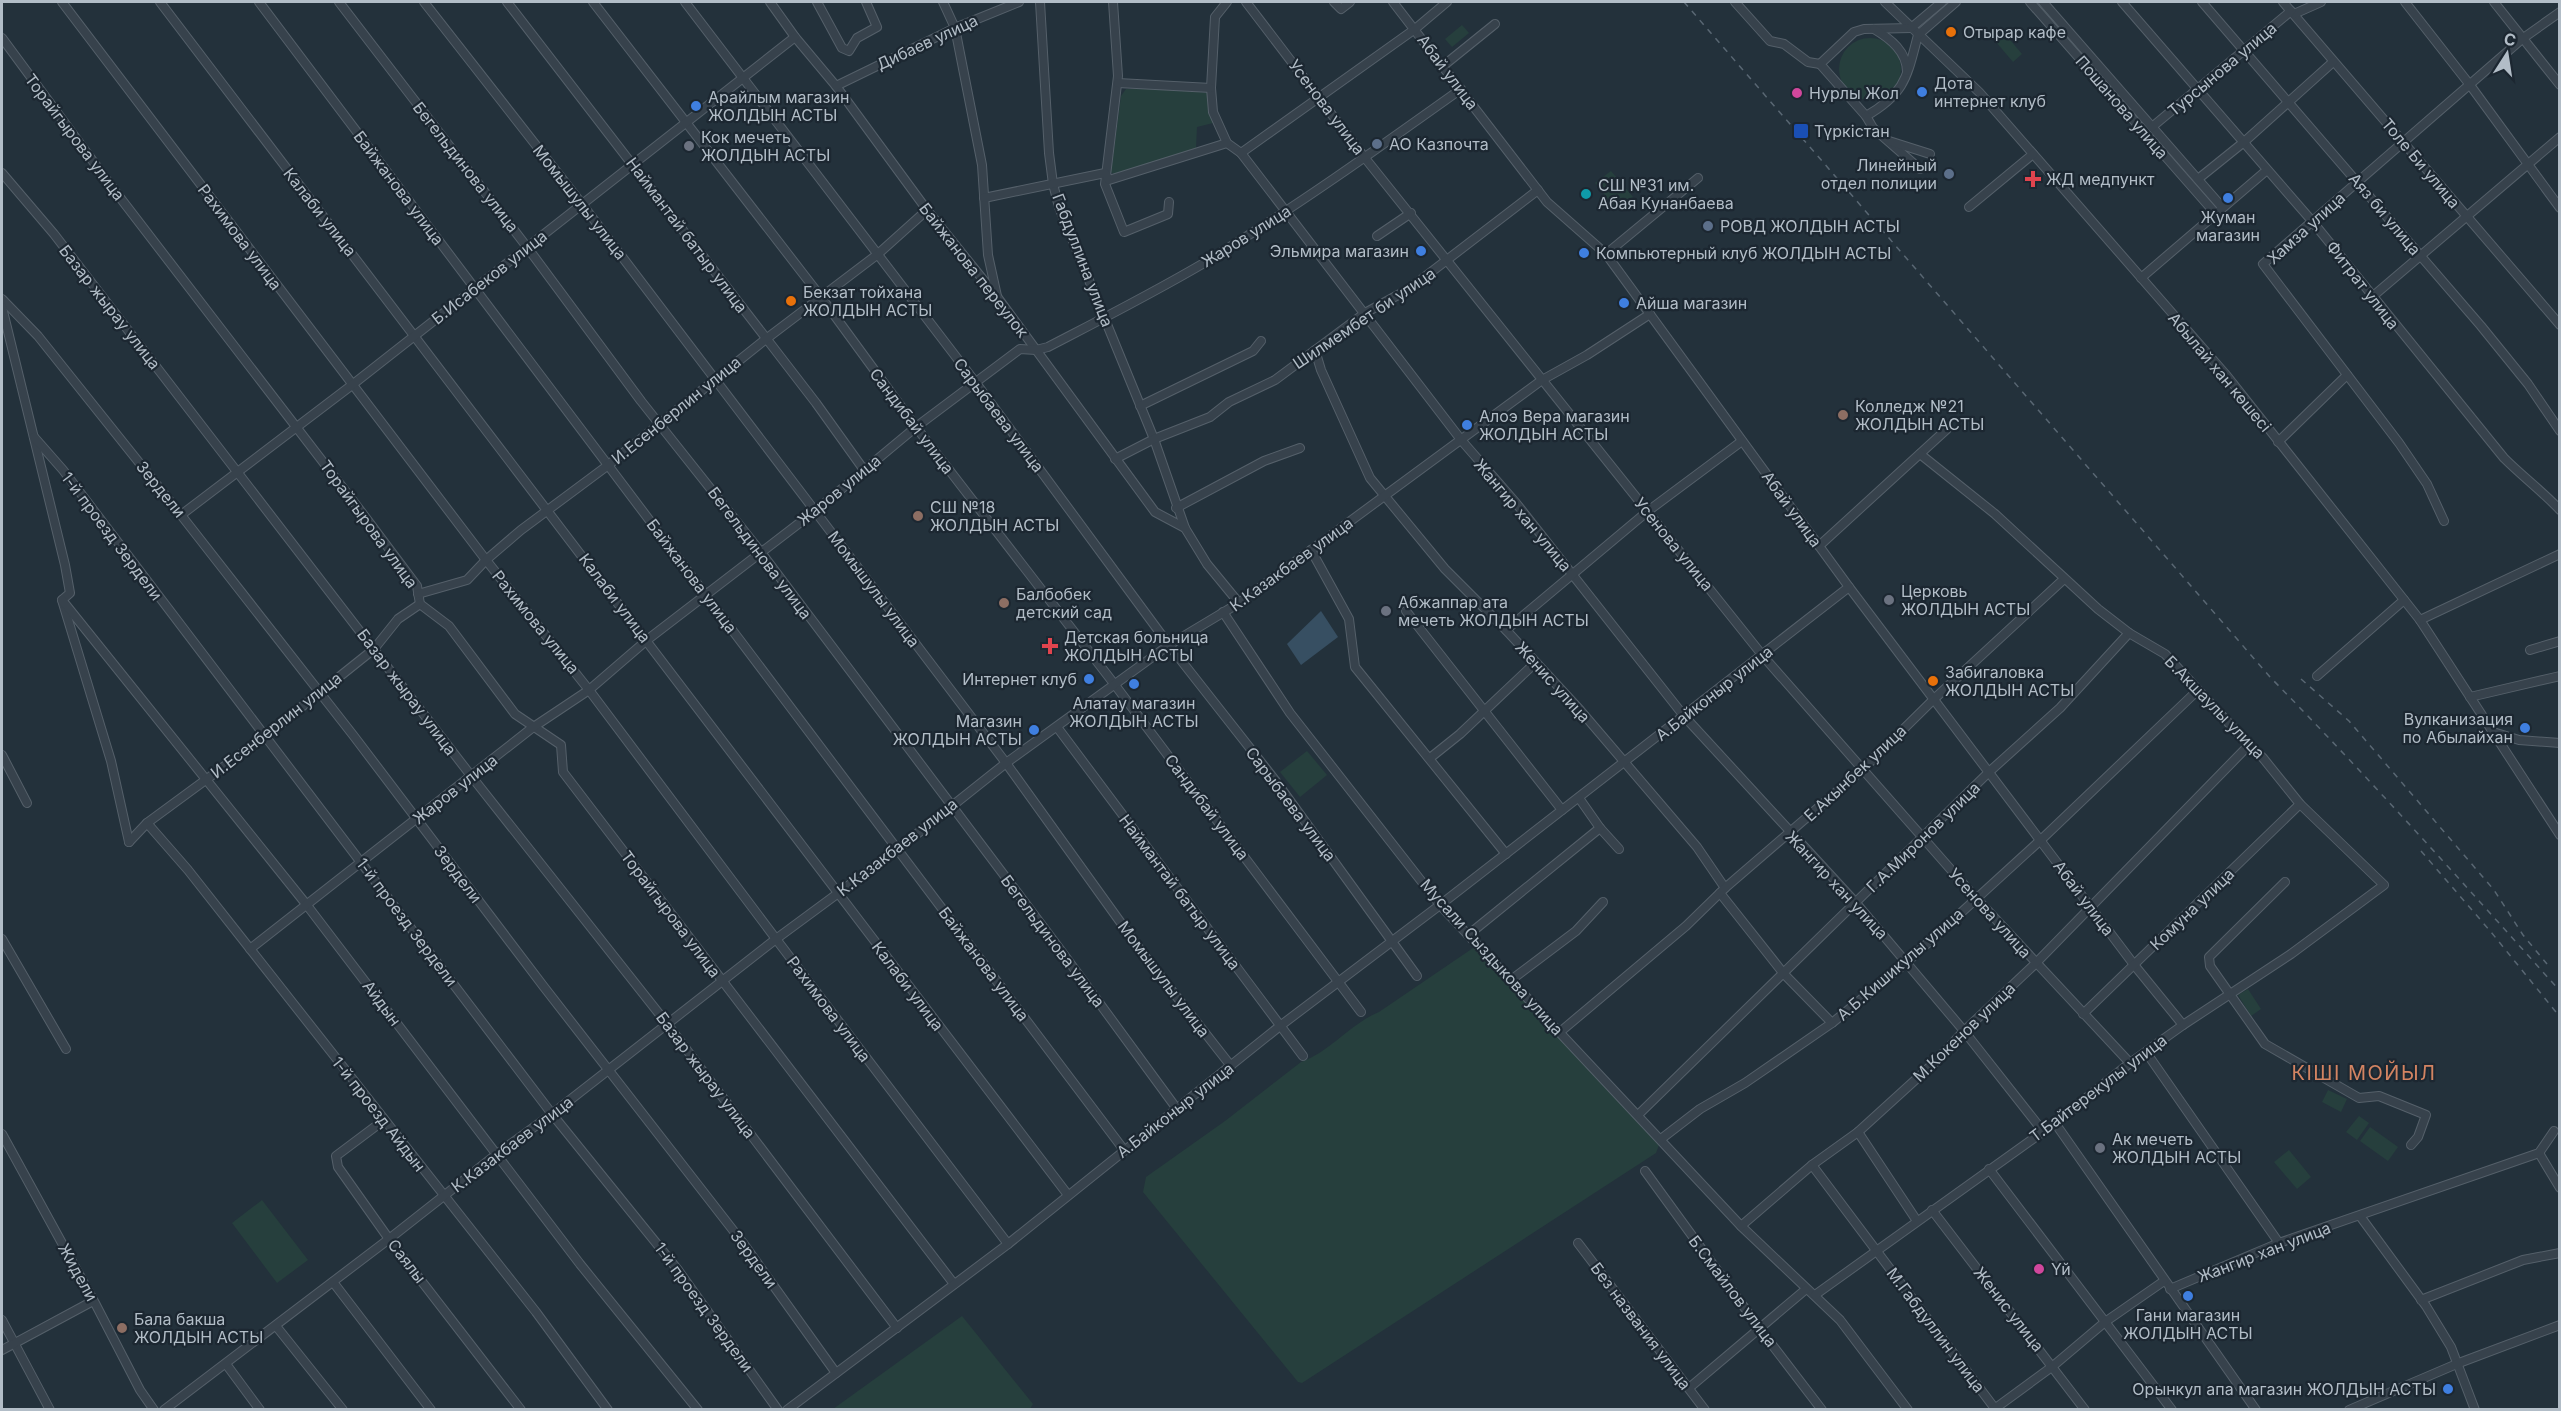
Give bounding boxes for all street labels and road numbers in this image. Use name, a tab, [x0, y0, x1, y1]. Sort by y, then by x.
street label: Дибаев улица	[873, 10, 981, 74]
street label: Турсынова улица	[2163, 18, 2281, 120]
street label: Абай улица	[1413, 30, 1483, 114]
street label: Пошанова улица	[2072, 51, 2172, 163]
street label: Усенова улица	[1285, 55, 1369, 159]
street label: Торайгырова улица	[21, 70, 129, 204]
street label: Бегельдинова улица	[409, 98, 523, 236]
street label: Толе Би улица	[2378, 114, 2464, 212]
street label: Байжанова улица	[350, 127, 448, 249]
street label: Момышулы улица	[529, 141, 631, 263]
street label: Наймантай батыр улица	[622, 153, 752, 317]
street label: Калаби улица	[279, 164, 361, 260]
street label: Аяз би улица	[2345, 169, 2425, 259]
street label: Рахимова улица	[194, 180, 286, 294]
street label: Хамза улица	[2263, 188, 2349, 268]
street label: Габдуллина улица	[1048, 191, 1118, 329]
street label: Байжанова переулок	[915, 199, 1033, 342]
street label: Жаров улица	[1198, 201, 1294, 271]
street label: Б.Исабеков улица	[427, 226, 551, 328]
street label: Фитрат улица	[2322, 237, 2404, 333]
street label: Базар жырау улица	[55, 241, 165, 373]
street label: Шилмембет би улица	[1289, 263, 1439, 373]
street label: Абылай хан көшесі	[2164, 308, 2276, 436]
street label: И.Есенберлин улица	[607, 352, 745, 468]
street label: Сарыбаева улица	[949, 354, 1049, 476]
street label: Сандибай улица	[866, 364, 958, 478]
street label: Жаров улица	[793, 450, 885, 530]
street label: Жангир хан улица	[1470, 455, 1576, 575]
street label: Торайгырова улица	[316, 456, 422, 592]
street label: Зердели	[132, 457, 190, 521]
street label: Абай улица	[1758, 467, 1826, 551]
street label: 1-й проезд Зердели	[57, 468, 167, 604]
street label: Бегельдинова улица	[704, 483, 816, 623]
street label: Усенова улица	[1630, 493, 1718, 595]
street label: К.Казакбаев улица	[1225, 513, 1357, 615]
street label: Байжанова улица	[643, 515, 741, 637]
street label: Момышулы улица	[824, 527, 924, 651]
street label: Калаби улица	[575, 549, 655, 647]
street label: Рахимова улица	[488, 566, 584, 678]
street label: Базар жырау улица	[353, 625, 461, 759]
street label: Женис улица	[1511, 637, 1595, 727]
street label: А.Байконыр улица	[1651, 641, 1777, 745]
street label: Б.Акшаулы улица	[2161, 651, 2269, 763]
street label: И.Есенберлин улица	[206, 668, 346, 782]
street label: Е.Акынбек улица	[1800, 720, 1910, 826]
street label: Сарыбаева улица	[1241, 743, 1341, 865]
street label: Жаров улица	[409, 750, 501, 828]
street label: Сандибай улица	[1161, 750, 1253, 864]
street label: Г.А.Миронов улица	[1862, 778, 1984, 896]
street label: К.Казакбаев улица	[833, 794, 961, 900]
street label: Наймантай батыр улица	[1115, 810, 1245, 974]
street label: Жангир хан улица	[1782, 827, 1892, 943]
street label: Зердели	[430, 841, 486, 907]
street label: Торайгырова улица	[617, 847, 725, 981]
street label: 1-й проезд Зердели	[352, 854, 462, 990]
street label: Абай улица	[2049, 856, 2119, 940]
street label: Усенова улица	[1944, 864, 2036, 962]
street label: Комуна улица	[2146, 864, 2238, 954]
street label: Бегельдинова улица	[997, 871, 1109, 1011]
street label: Мусали Сыздыкова улица	[1416, 875, 1568, 1039]
street label: Байжанова улица	[935, 903, 1033, 1025]
street label: А.Б.Кишикулы улица	[1833, 904, 1967, 1024]
street label: Момышулы улица	[1114, 917, 1214, 1041]
street label: Калаби улица	[868, 937, 948, 1035]
street label: Рахимова улица	[783, 952, 875, 1066]
street label: Айдын	[358, 976, 406, 1030]
street label: М.Кокенов улица	[1909, 978, 2019, 1086]
street label: Базар жырау улица	[652, 1008, 760, 1142]
street label: Т.Байтерекулы улица	[2025, 1030, 2171, 1146]
street label: 1-й проезд Айдын	[328, 1053, 430, 1175]
street label: А.Байконыр улица	[1112, 1058, 1238, 1162]
street label: К.Казакбаев улица	[447, 1092, 577, 1196]
street label: Жангир хан улица	[2195, 1217, 2333, 1287]
street label: Зердели	[726, 1226, 782, 1292]
street label: Б.Смайлов улица	[1685, 1231, 1781, 1351]
street label: Саялы	[384, 1235, 430, 1287]
street label: 1-й проезд Зердели	[650, 1238, 758, 1376]
street label: Жидели	[54, 1240, 102, 1304]
street label: Без названия улица	[1587, 1258, 1695, 1394]
street label: Женис улица	[1970, 1263, 2048, 1355]
street label: М.Габдуллин улица	[1883, 1264, 1989, 1396]

